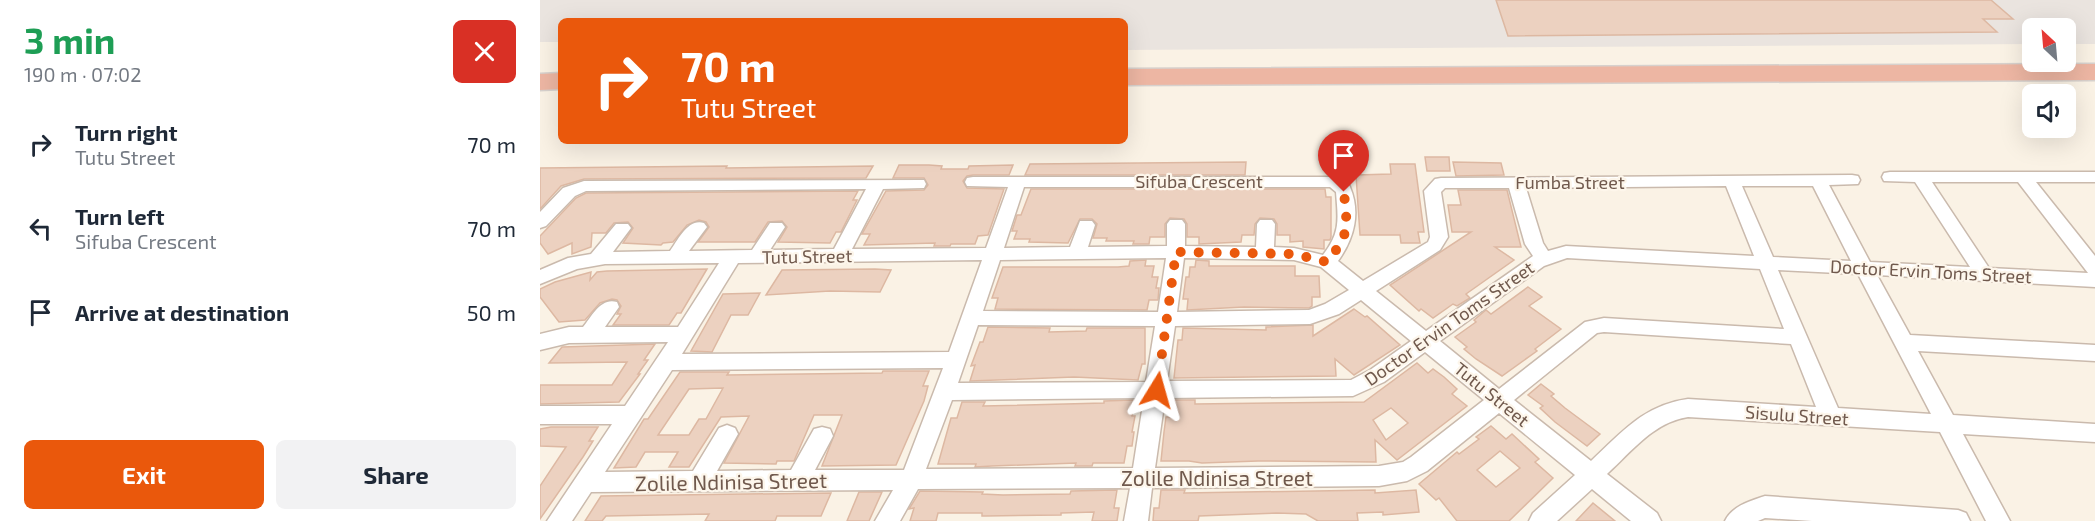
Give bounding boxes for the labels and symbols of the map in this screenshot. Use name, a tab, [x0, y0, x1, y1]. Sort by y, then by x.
north arrow	[2022, 18, 2076, 72]
pin	[1318, 130, 1369, 192]
street label: Sifuba Crescent	[1135, 170, 1263, 192]
street label: Fumba Street	[1515, 171, 1625, 193]
street label: Tutu Street	[762, 244, 852, 268]
street label: Doctor Ervin Toms Street	[1830, 255, 2033, 287]
street label: Doctor Ervin Toms Street	[1360, 256, 1538, 390]
street label: Tutu Street	[1450, 357, 1534, 431]
position arrow	[1125, 358, 1189, 422]
street label: Sisulu Street	[1745, 400, 1850, 430]
street label: Zolile Ndinisa Street	[1121, 465, 1313, 490]
street label: Zolile Ndinisa Street	[635, 467, 827, 495]

